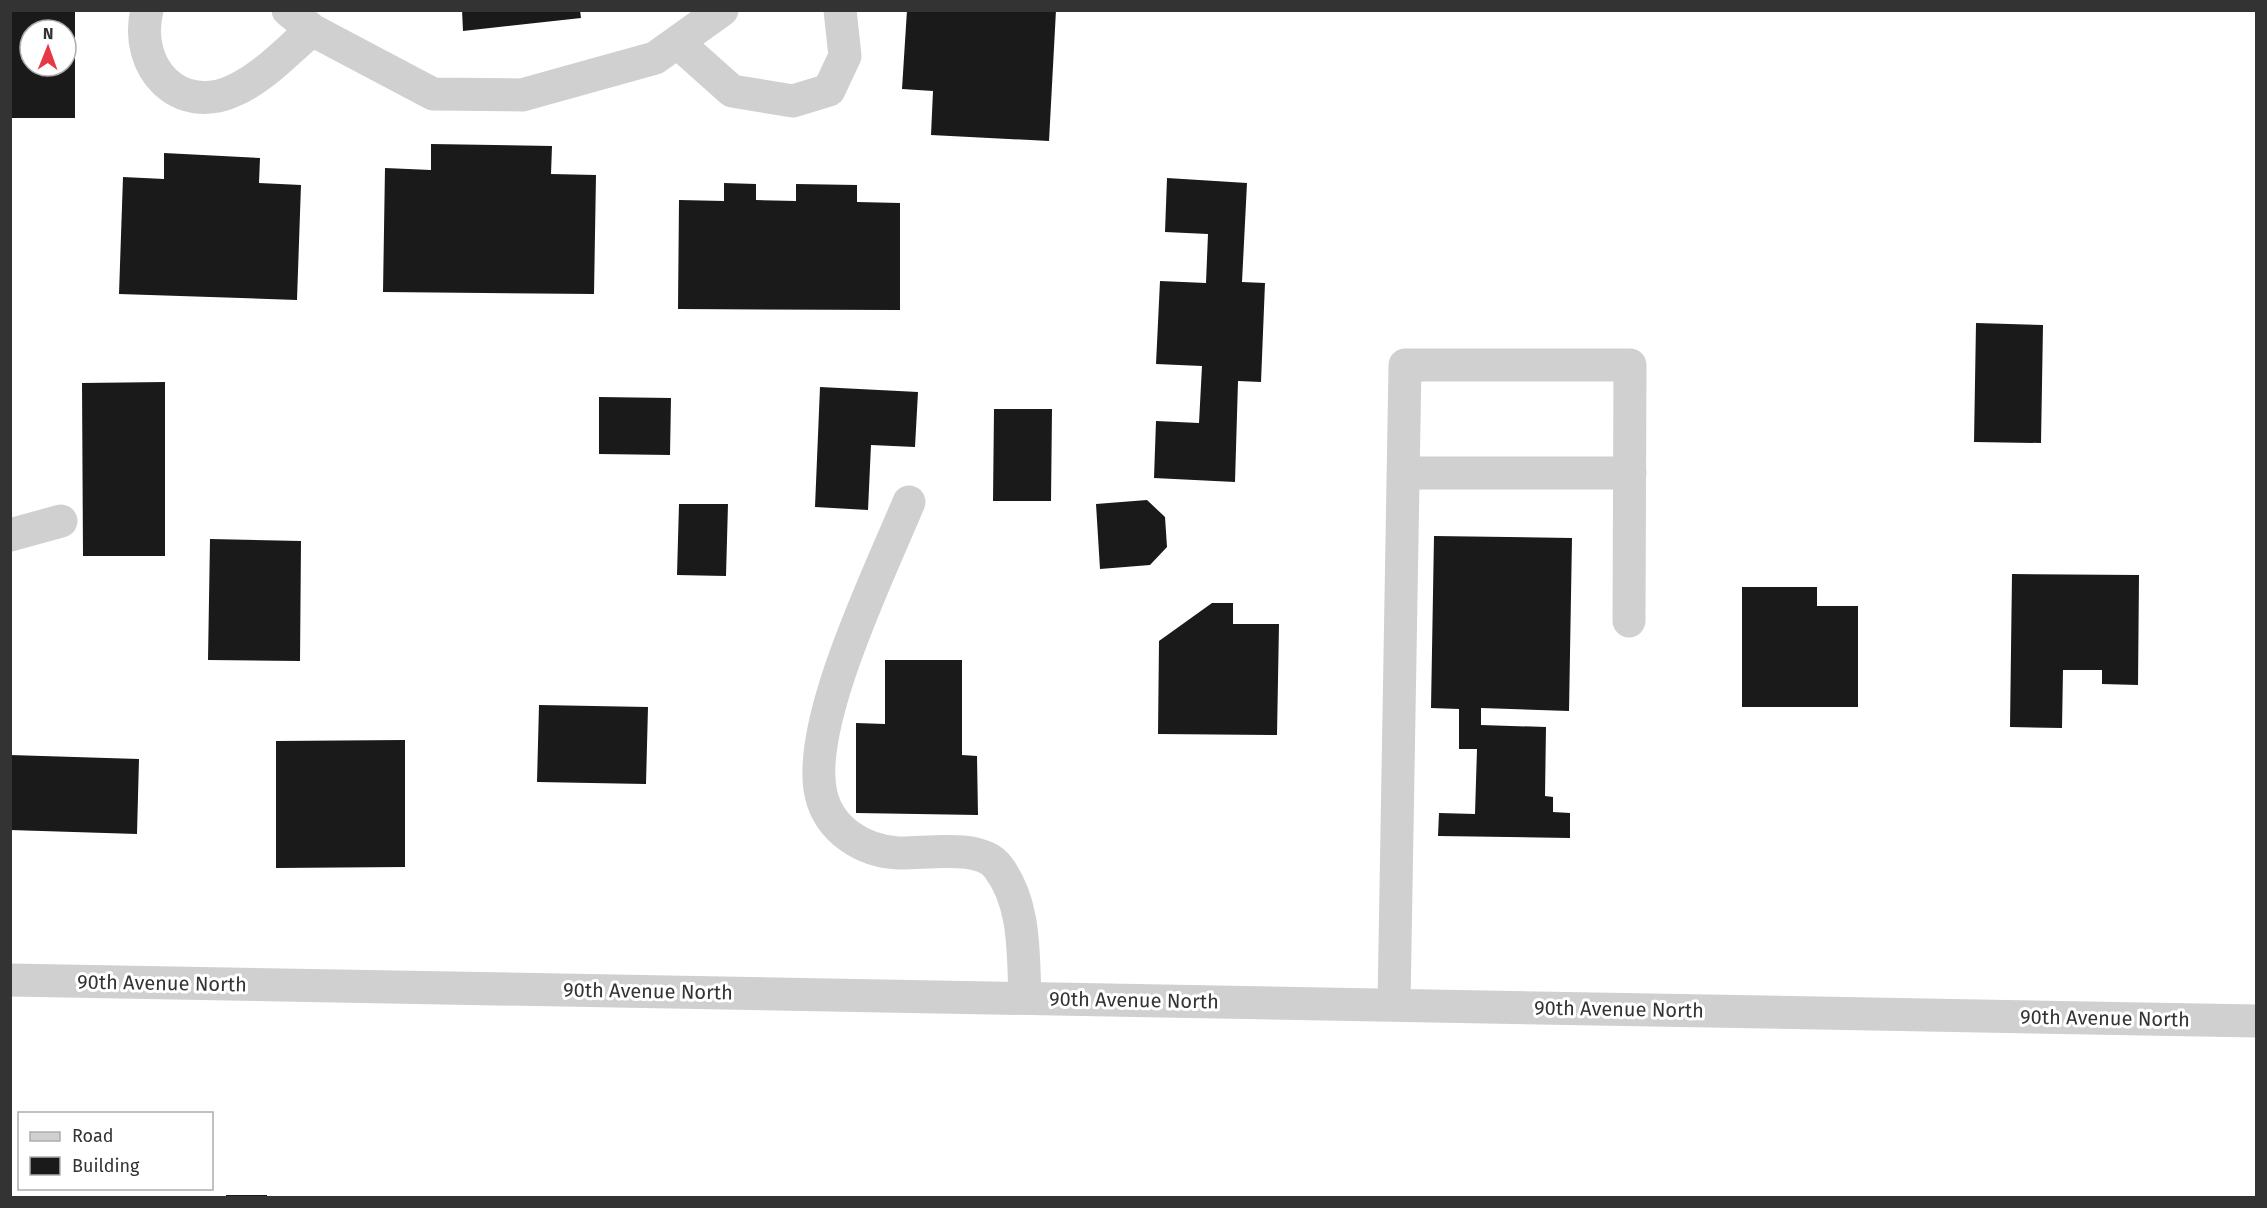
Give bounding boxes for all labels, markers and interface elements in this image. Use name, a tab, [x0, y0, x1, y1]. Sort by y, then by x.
north arrow	[18, 18, 78, 78]
text: N	[43, 24, 54, 43]
street label: 90th Avenue North	[77, 970, 247, 996]
street label: 90th Avenue North	[563, 978, 733, 1004]
street label: 90th Avenue North	[1049, 987, 1219, 1013]
street label: 90th Avenue North	[1534, 996, 1704, 1022]
street label: 90th Avenue North	[2020, 1005, 2190, 1031]
legend	[18, 1112, 213, 1190]
text: Road	[72, 1125, 114, 1147]
text: Building	[72, 1155, 140, 1177]

